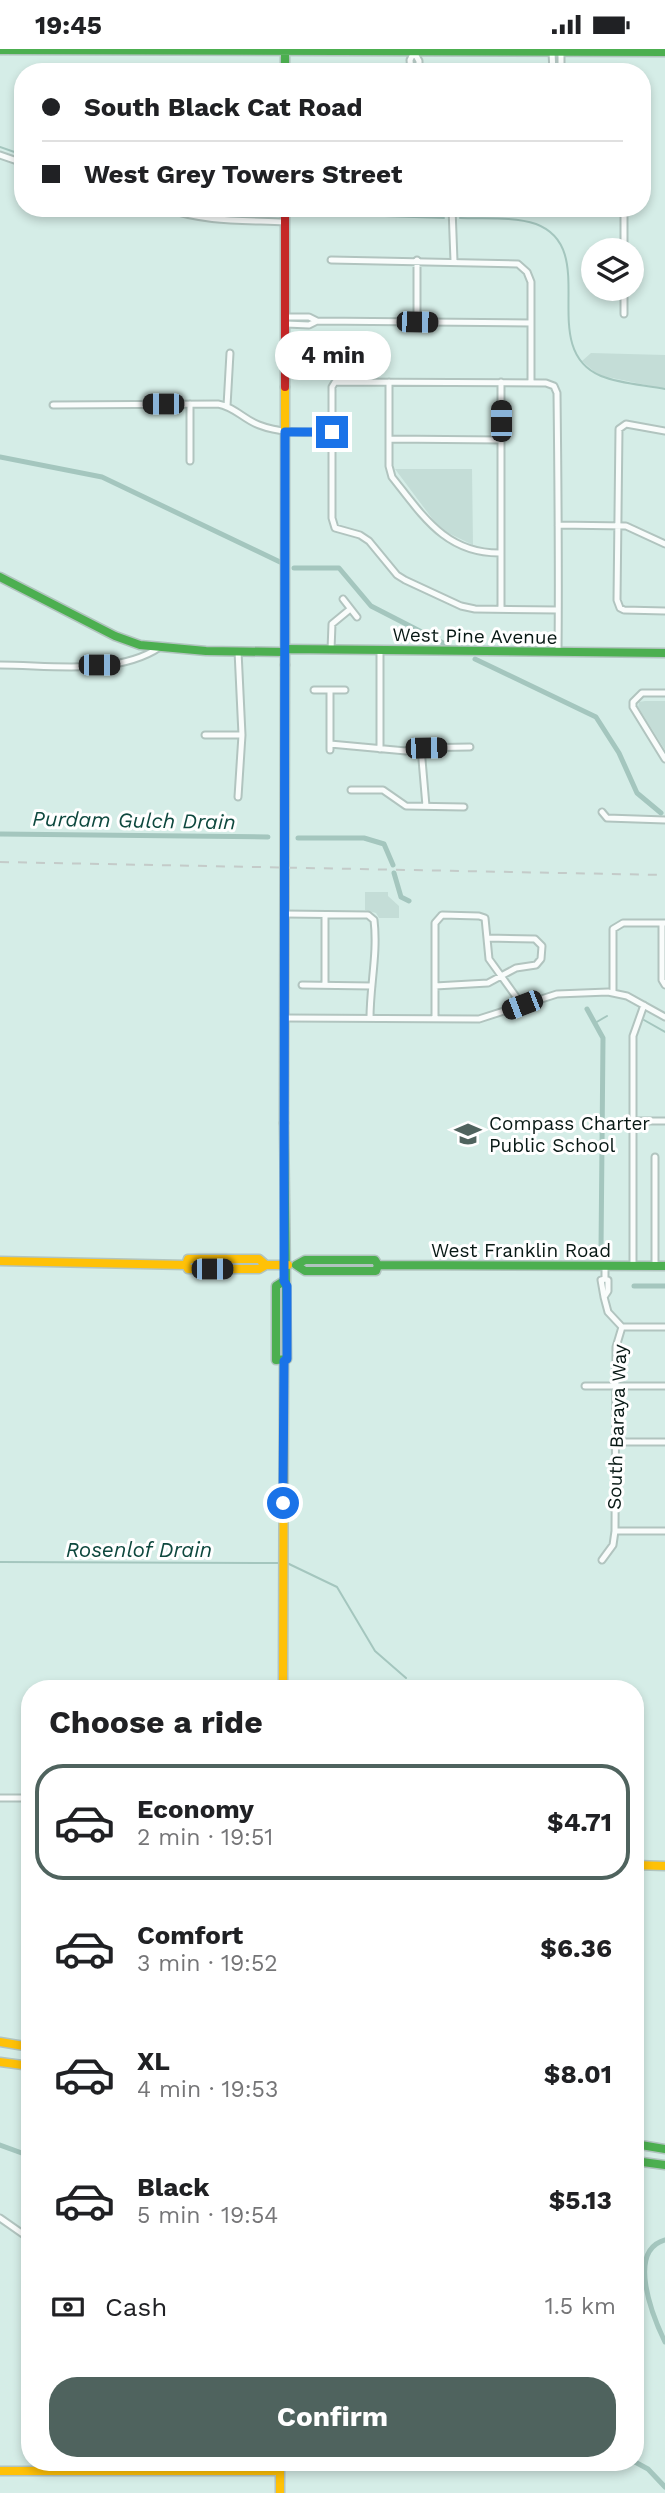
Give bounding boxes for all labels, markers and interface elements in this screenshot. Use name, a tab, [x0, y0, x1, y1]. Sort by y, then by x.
text: 19:45	[35, 10, 102, 40]
text: South Black Cat Road	[84, 92, 363, 122]
text: West Grey Towers Street	[84, 159, 402, 189]
map controls	[581, 238, 644, 301]
button: layers	[581, 238, 644, 301]
car	[396, 311, 439, 333]
callout: 4 min	[274, 331, 390, 379]
text: 4 min	[301, 342, 365, 369]
car	[143, 394, 185, 415]
car	[491, 400, 512, 442]
route end	[316, 416, 348, 448]
street label: West Pine Avenue	[392, 623, 558, 649]
car	[79, 655, 121, 676]
car	[405, 737, 448, 759]
water label: Purdam Gulch Drain	[32, 806, 236, 834]
car	[499, 988, 546, 1022]
place label: Compass Charter Public School	[489, 1112, 650, 1157]
school or university icon: Compass Charter Public School	[453, 1119, 483, 1149]
street label: West Franklin Road	[431, 1239, 611, 1262]
car	[192, 1259, 234, 1280]
street label: South Baraya Way	[603, 1344, 631, 1510]
route start	[267, 1487, 299, 1519]
water label: Rosenlof Drain	[66, 1537, 212, 1562]
text: Choose a ride	[49, 1703, 263, 1741]
icon: car	[53, 1791, 116, 1854]
text: Economy	[137, 1794, 254, 1824]
text: $4.71	[547, 1807, 612, 1837]
text: 2 min · 19:51	[137, 1824, 273, 1851]
icon: car	[53, 1917, 116, 1980]
text: Comfort	[137, 1920, 243, 1950]
text: $6.36	[540, 1933, 612, 1963]
text: 3 min · 19:52	[137, 1950, 278, 1977]
icon: car	[53, 2043, 116, 2106]
text: XL	[137, 2046, 170, 2076]
text: $8.01	[544, 2059, 612, 2089]
text: 4 min · 19:53	[137, 2076, 278, 2103]
icon: car	[53, 2169, 116, 2232]
text: Black	[137, 2172, 209, 2202]
text: $5.13	[549, 2185, 612, 2215]
text: 5 min · 19:54	[137, 2202, 278, 2229]
icon: cash	[49, 2288, 87, 2326]
text: Cash	[105, 2292, 167, 2322]
text: 1.5 km	[545, 2293, 616, 2320]
button: Confirm	[49, 2377, 616, 2457]

